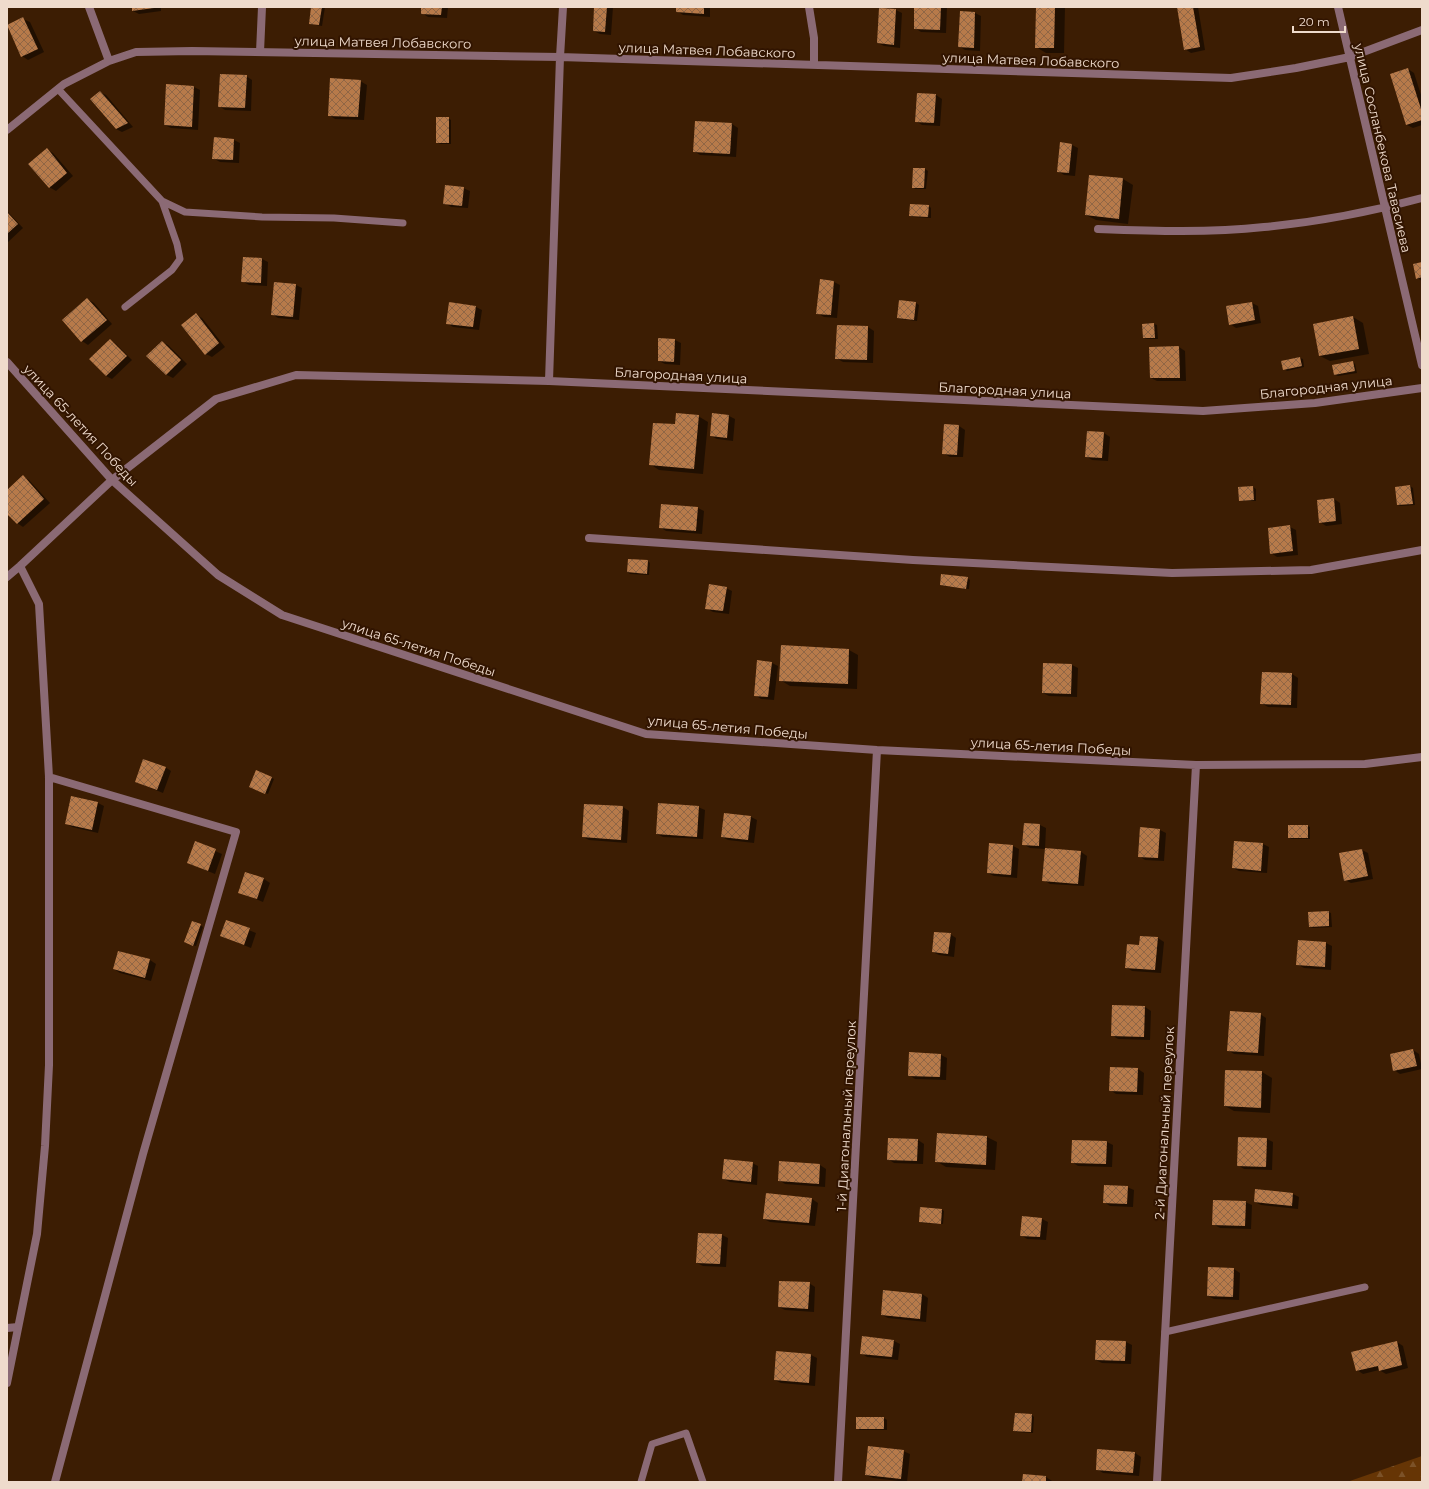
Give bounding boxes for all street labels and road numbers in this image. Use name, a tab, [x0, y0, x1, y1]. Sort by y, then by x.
street label: улица Матвея Лобавского	[293, 32, 472, 52]
street label: улица Матвея Лобавского	[617, 39, 796, 61]
street label: улица Сосланбекова Тавасиева	[1351, 41, 1415, 254]
street label: улица Матвея Лобавского	[941, 49, 1120, 71]
street label: улица 65-летия Победы	[20, 360, 142, 489]
street label: Благородная улица	[614, 364, 748, 386]
street label: Благородная улица	[1259, 372, 1393, 402]
street label: Благородная улица	[938, 379, 1072, 401]
street label: улица 65-летия Победы	[339, 614, 498, 679]
street label: улица 65-летия Победы	[646, 712, 809, 742]
street label: улица 65-летия Победы	[969, 734, 1132, 758]
street label: 1-й Диагональный переулок	[833, 1020, 859, 1212]
street label: 2-й Диагональный переулок	[1151, 1026, 1177, 1220]

